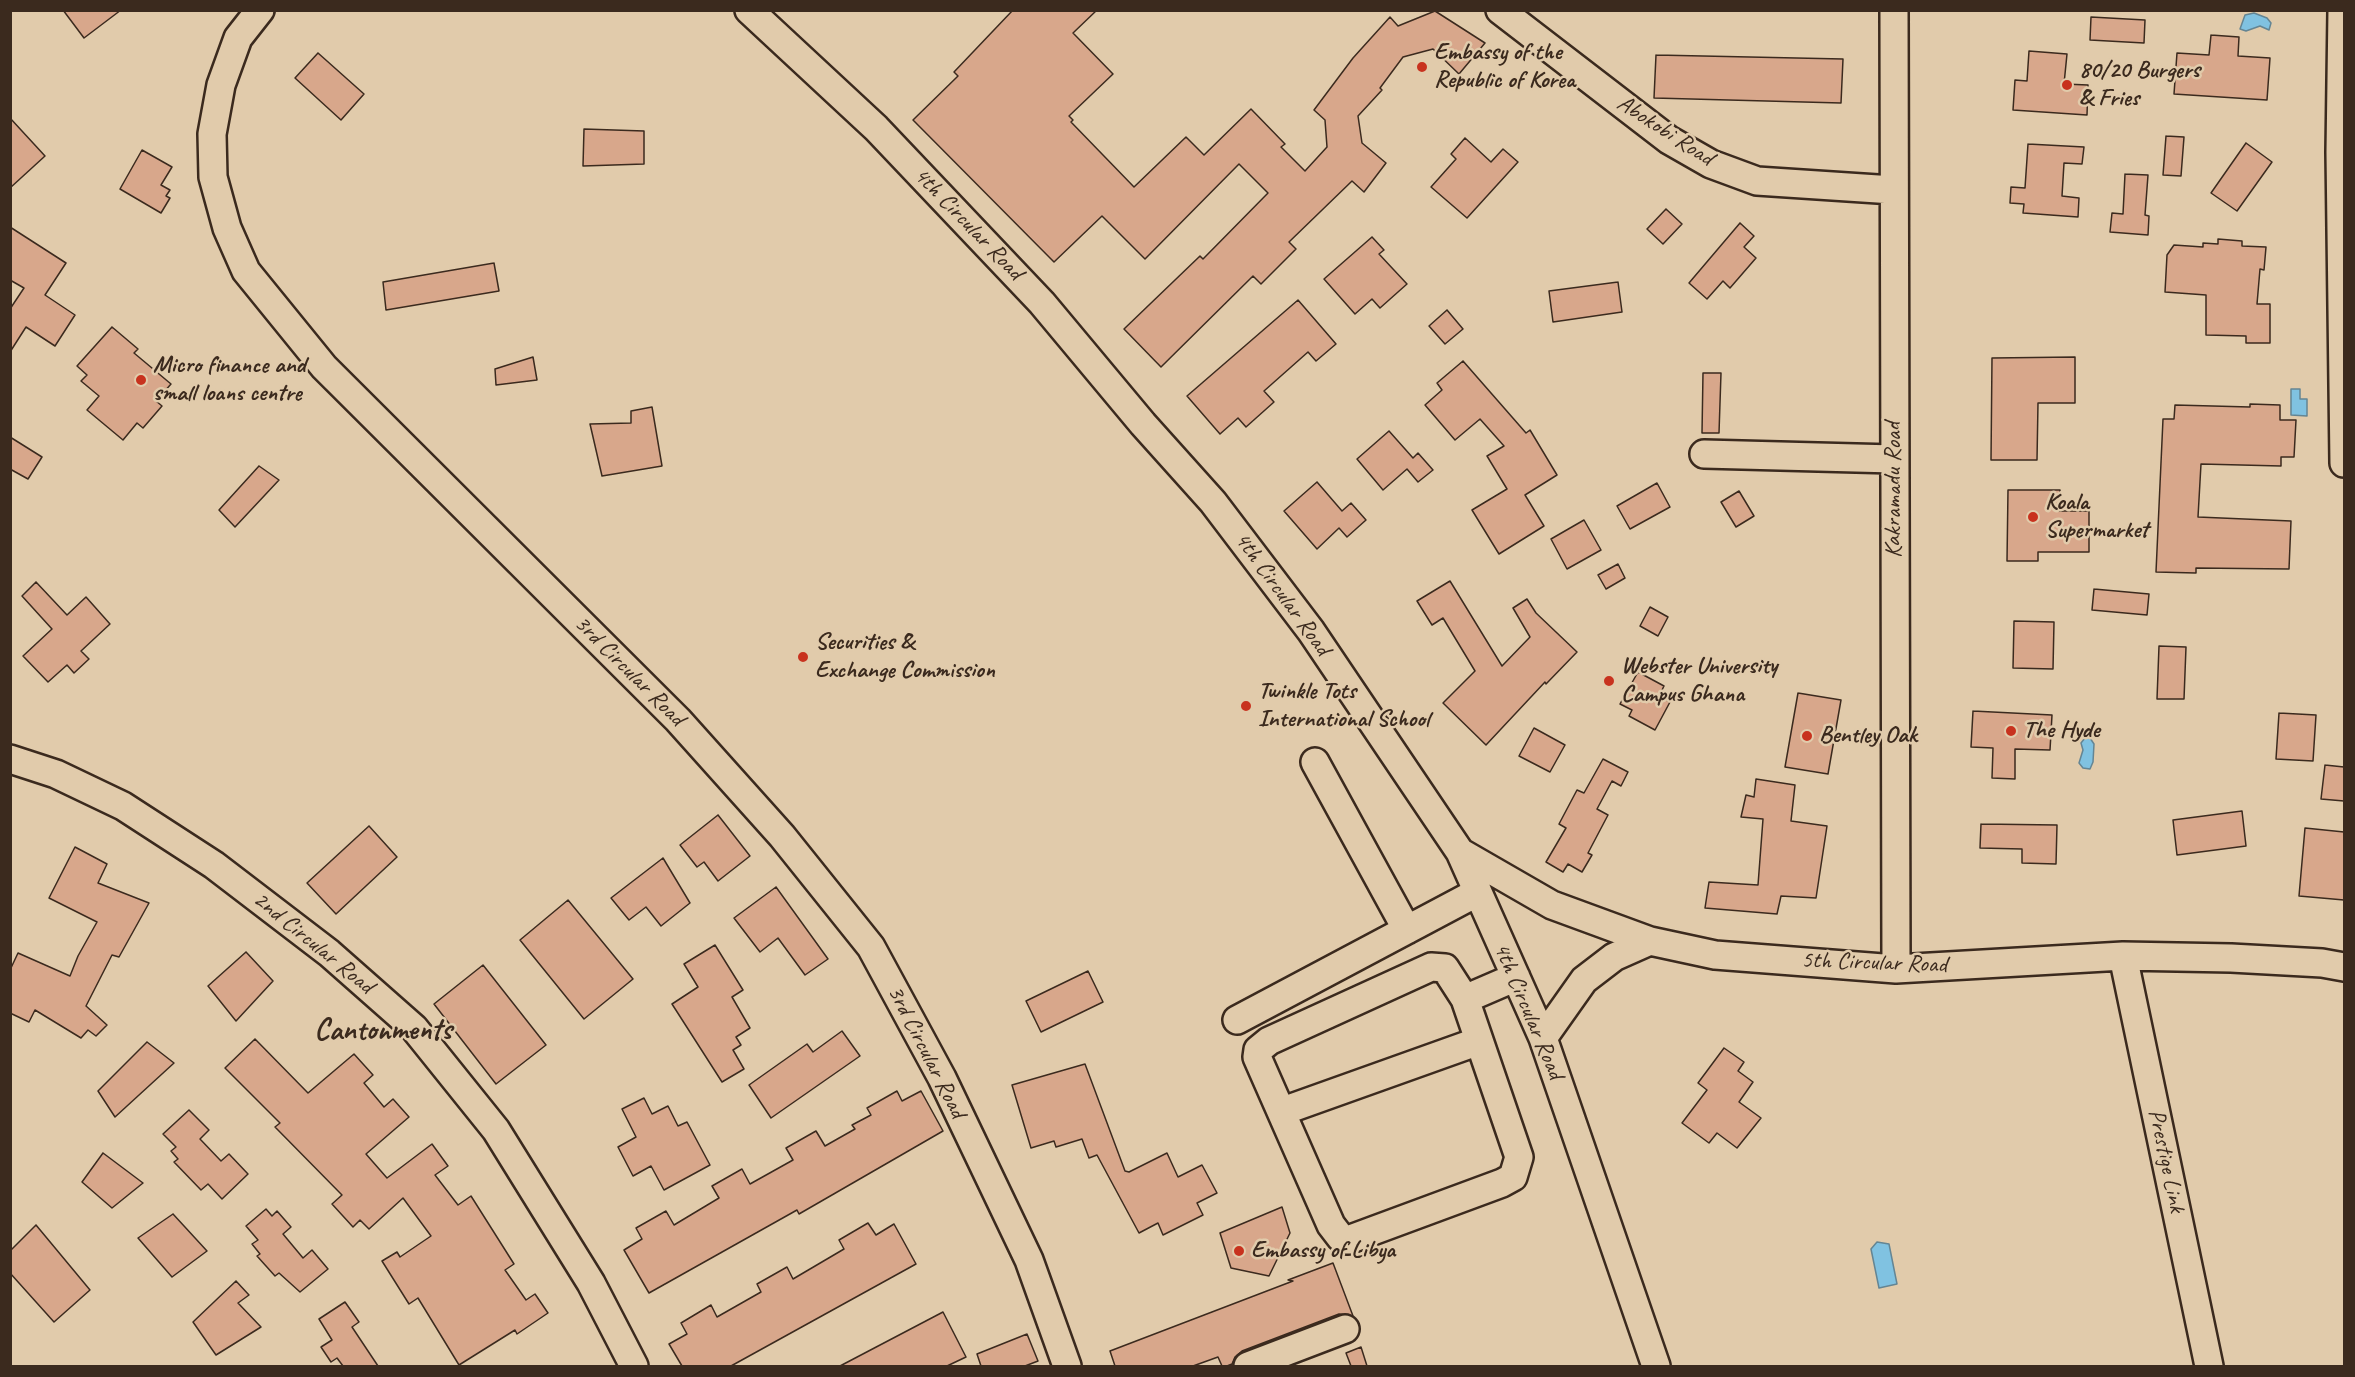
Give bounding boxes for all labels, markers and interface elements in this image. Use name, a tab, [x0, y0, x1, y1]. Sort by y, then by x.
place label: Embassy of the Republic of Korea	[1434, 39, 1575, 95]
place label: 80/20 Burgers & Fries	[2079, 57, 2200, 113]
marker: Embassy of the Republic of Korea	[1415, 60, 1429, 74]
marker: 80/20 Burgers & Fries	[2060, 78, 2074, 92]
street label: Abokobi Road	[1611, 89, 1719, 173]
street label: 4th Circular Road	[907, 162, 1029, 286]
place label: Micro finance and small loans centre	[153, 352, 305, 408]
marker: Micro finance and small loans centre	[134, 373, 148, 387]
street label: Kakramadu Road	[1880, 422, 1908, 558]
place label: Koala Supermarket	[2045, 489, 2148, 545]
marker: Koala Supermarket	[2026, 510, 2040, 524]
street label: 4th Circular Road	[1228, 527, 1336, 661]
street label: 3rd Circular Road	[568, 610, 690, 732]
place label: Securities & Exchange Commission	[815, 629, 995, 685]
marker: Securities & Exchange Commission	[796, 650, 810, 664]
place label: Webster University Campus Ghana	[1621, 653, 1777, 709]
marker: Webster University Campus Ghana	[1602, 674, 1616, 688]
place label: Twinkle Tots International School	[1258, 678, 1429, 734]
marker: Twinkle Tots International School	[1239, 699, 1253, 713]
place label: The Hyde	[2023, 717, 2100, 745]
place label: Bentley Oak	[1819, 722, 1917, 750]
marker: The Hyde	[2004, 724, 2018, 738]
marker: Bentley Oak	[1800, 729, 1814, 743]
street label: 2nd Circular Road	[247, 886, 379, 1000]
street label: 4th Circular Road	[1486, 938, 1570, 1084]
street label: 5th Circular Road	[1801, 946, 1947, 980]
street label: 3rd Circular Road	[880, 981, 972, 1123]
district label: Cantonments	[314, 1013, 452, 1049]
street label: Prestige Link	[2141, 1107, 2191, 1215]
place label: Embassy of Libya	[1251, 1237, 1395, 1265]
marker: Embassy of Libya	[1232, 1244, 1246, 1258]

